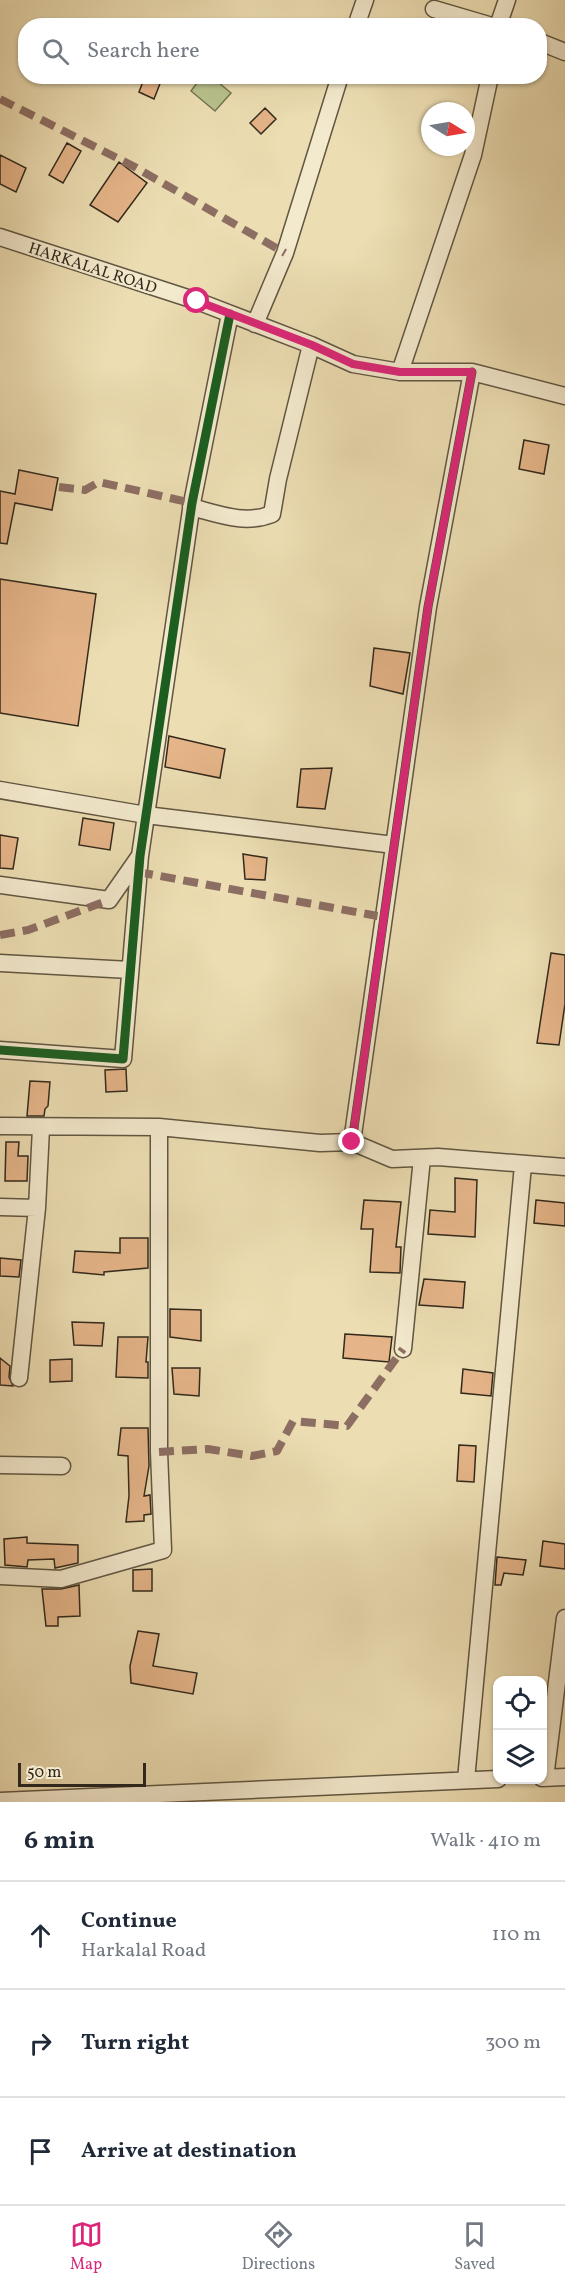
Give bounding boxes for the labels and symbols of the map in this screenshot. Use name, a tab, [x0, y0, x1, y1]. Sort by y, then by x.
north arrow	[421, 102, 475, 156]
street label: HARKALAL ROAD	[25, 238, 160, 300]
route start	[183, 287, 209, 313]
route end	[338, 1128, 364, 1154]
scale bar	[18, 1760, 146, 1788]

